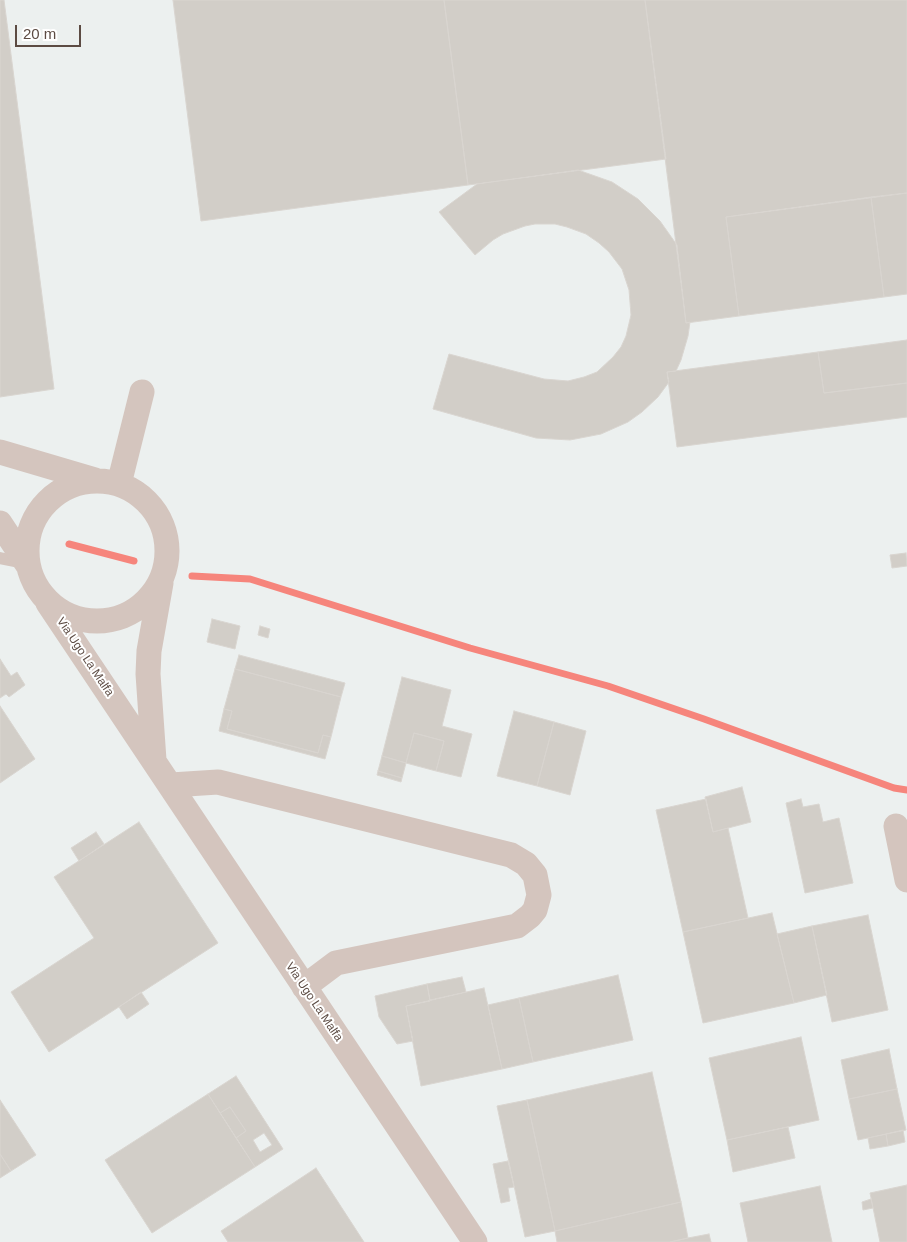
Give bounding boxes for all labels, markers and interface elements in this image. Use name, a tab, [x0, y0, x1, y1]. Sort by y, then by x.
scale bar	[18, 15, 84, 47]
text: 20 m	[23, 25, 56, 42]
street label: Via Ugo La Malfa	[53, 615, 117, 699]
street label: Via Ugo La Malfa	[282, 960, 346, 1044]

